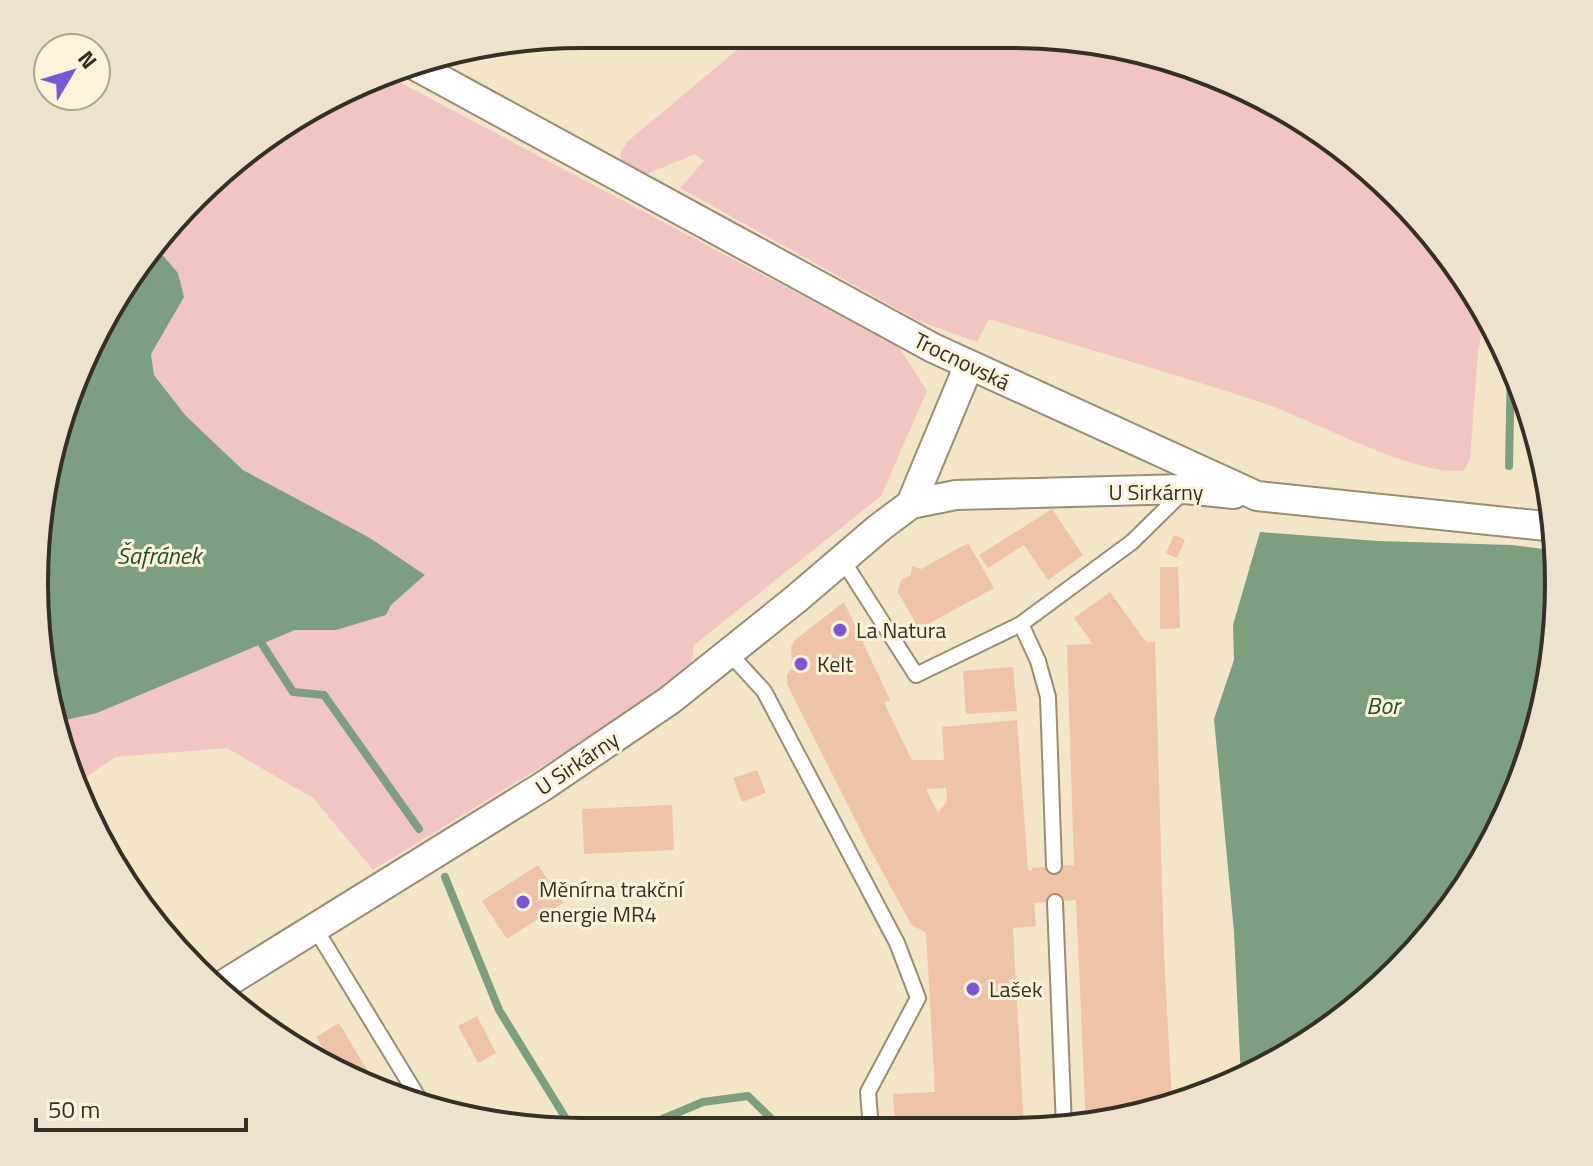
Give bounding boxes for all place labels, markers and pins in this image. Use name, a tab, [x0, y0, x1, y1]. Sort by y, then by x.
place label: La Natura	[856, 613, 946, 647]
marker: La Natura	[831, 621, 849, 639]
place label: Kelt	[817, 647, 853, 681]
marker: Kelt	[792, 655, 810, 673]
place label: Měnírna trakční energie MR4	[539, 872, 685, 931]
marker: Měnírna trakční energie MR4	[514, 893, 532, 911]
place label: Lašek	[989, 972, 1043, 1006]
marker: Lašek	[964, 980, 982, 998]

